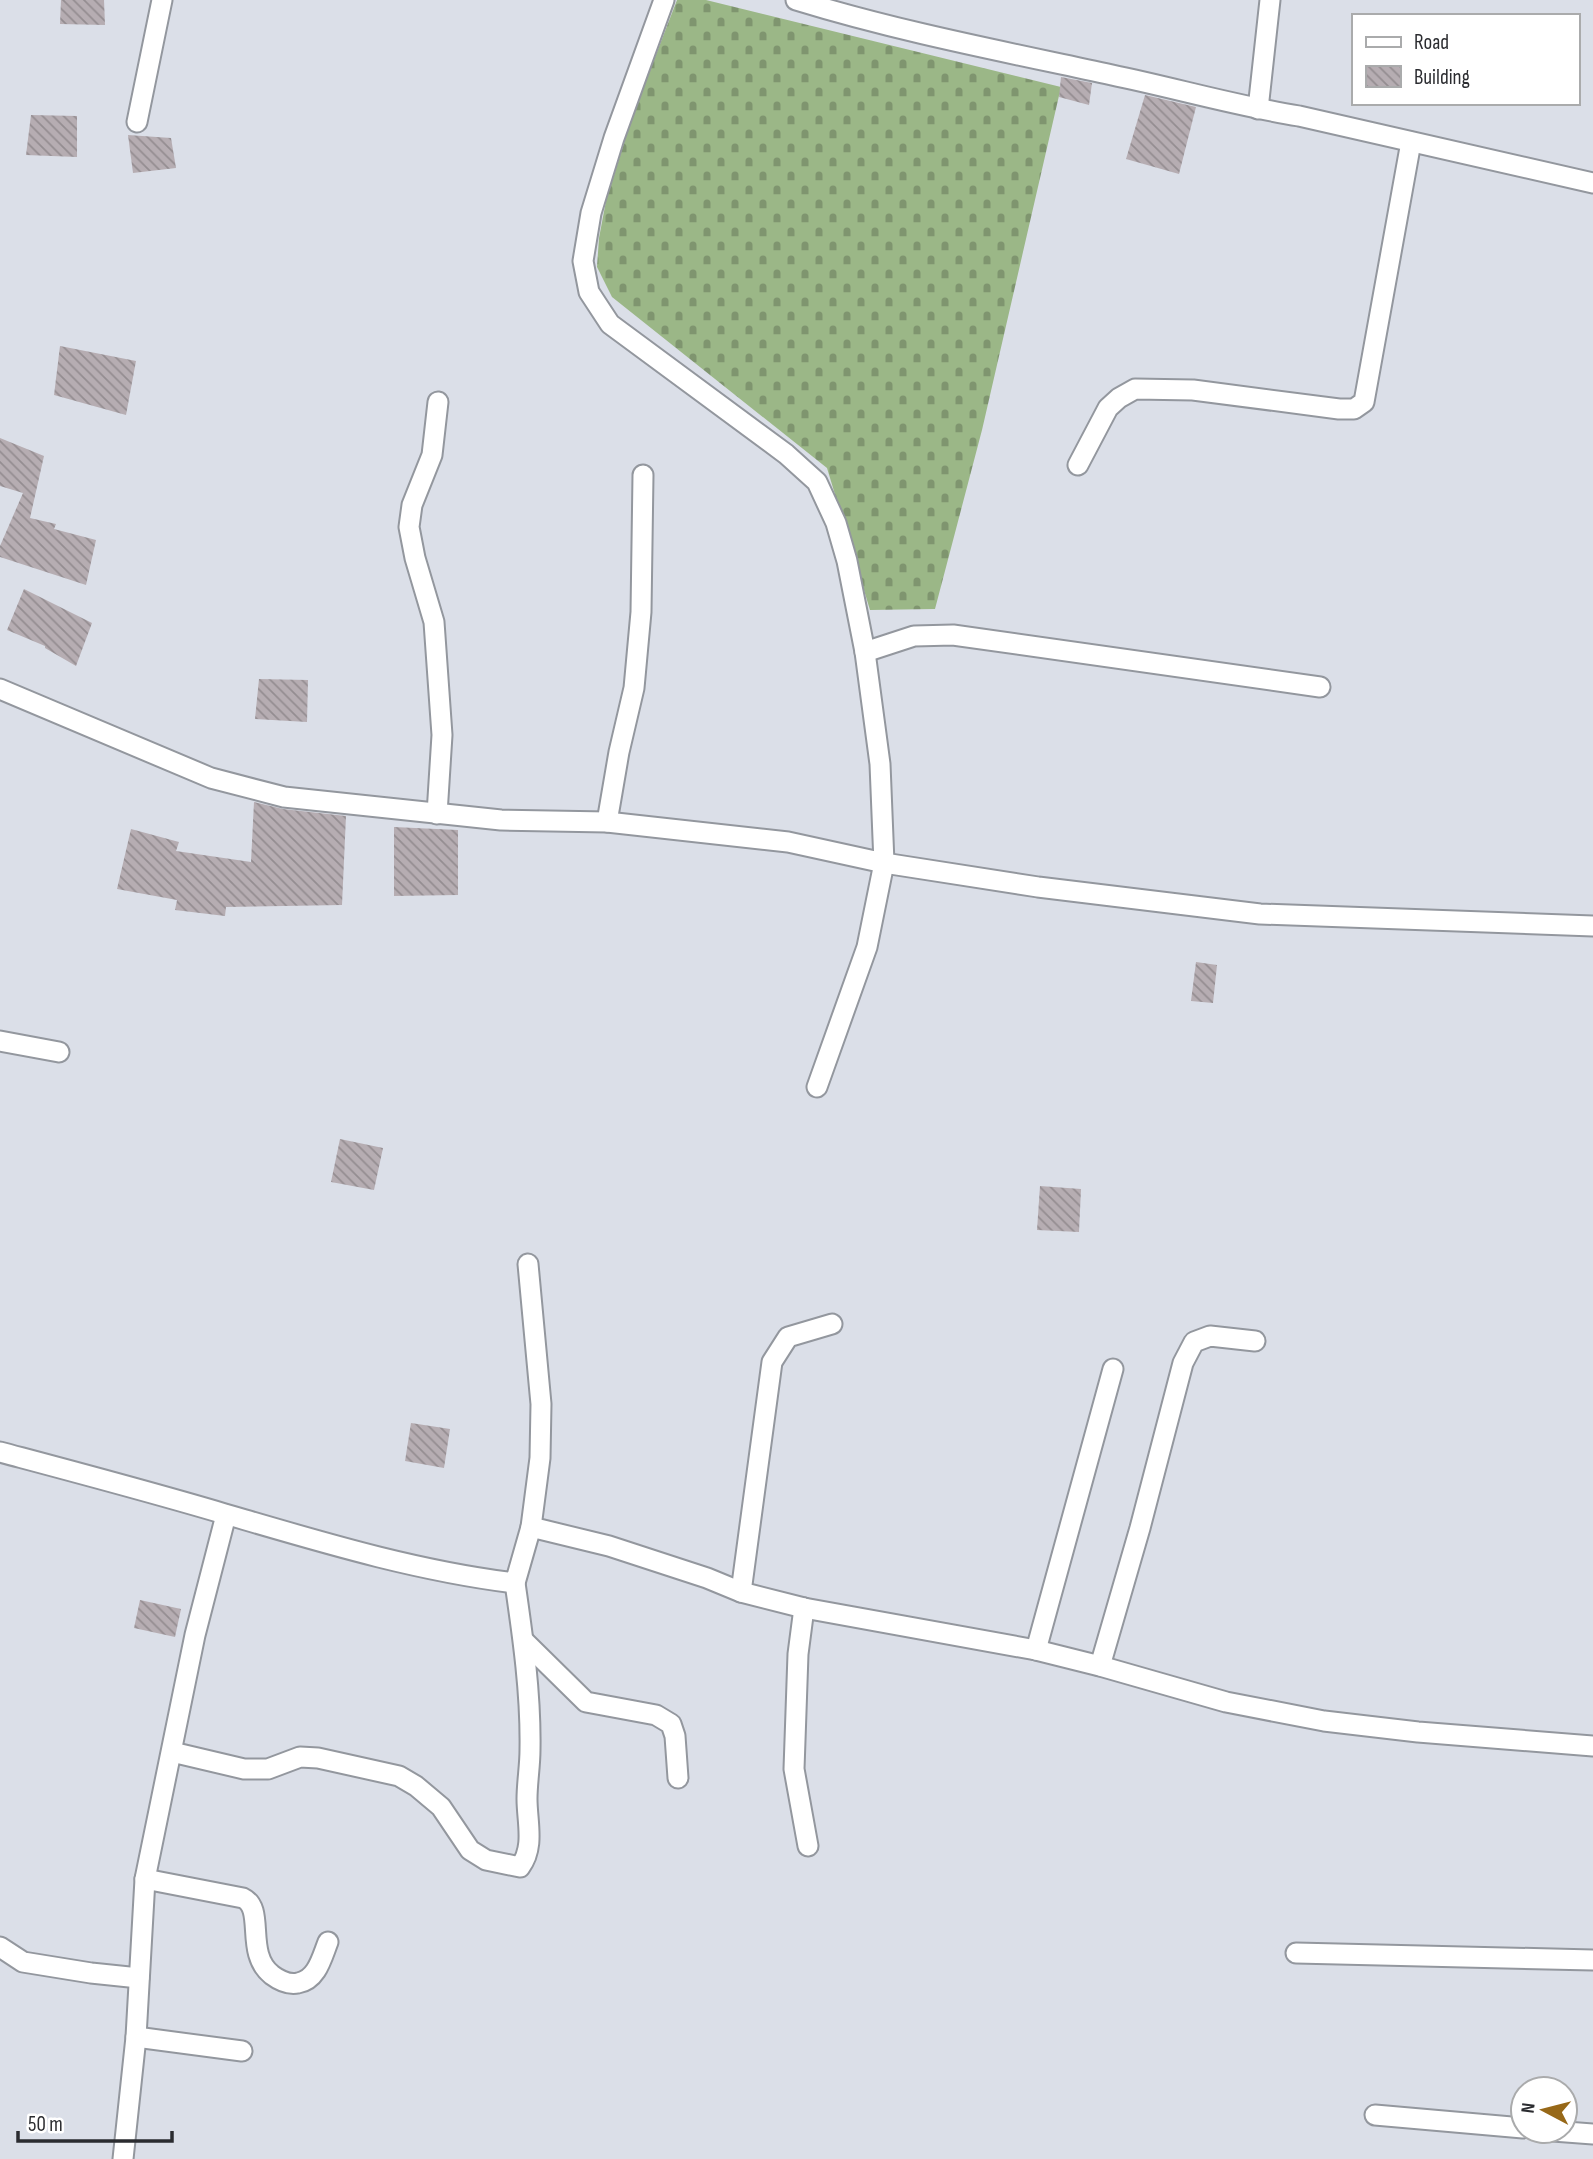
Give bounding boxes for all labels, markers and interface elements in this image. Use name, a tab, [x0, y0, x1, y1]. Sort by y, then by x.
legend	[1352, 14, 1579, 105]
text: Road	[1414, 30, 1449, 55]
text: Building	[1414, 65, 1470, 90]
north arrow	[1509, 2075, 1579, 2145]
scale bar	[18, 2100, 172, 2144]
text: N	[1517, 2102, 1541, 2115]
text: 50 m	[28, 2112, 63, 2137]

